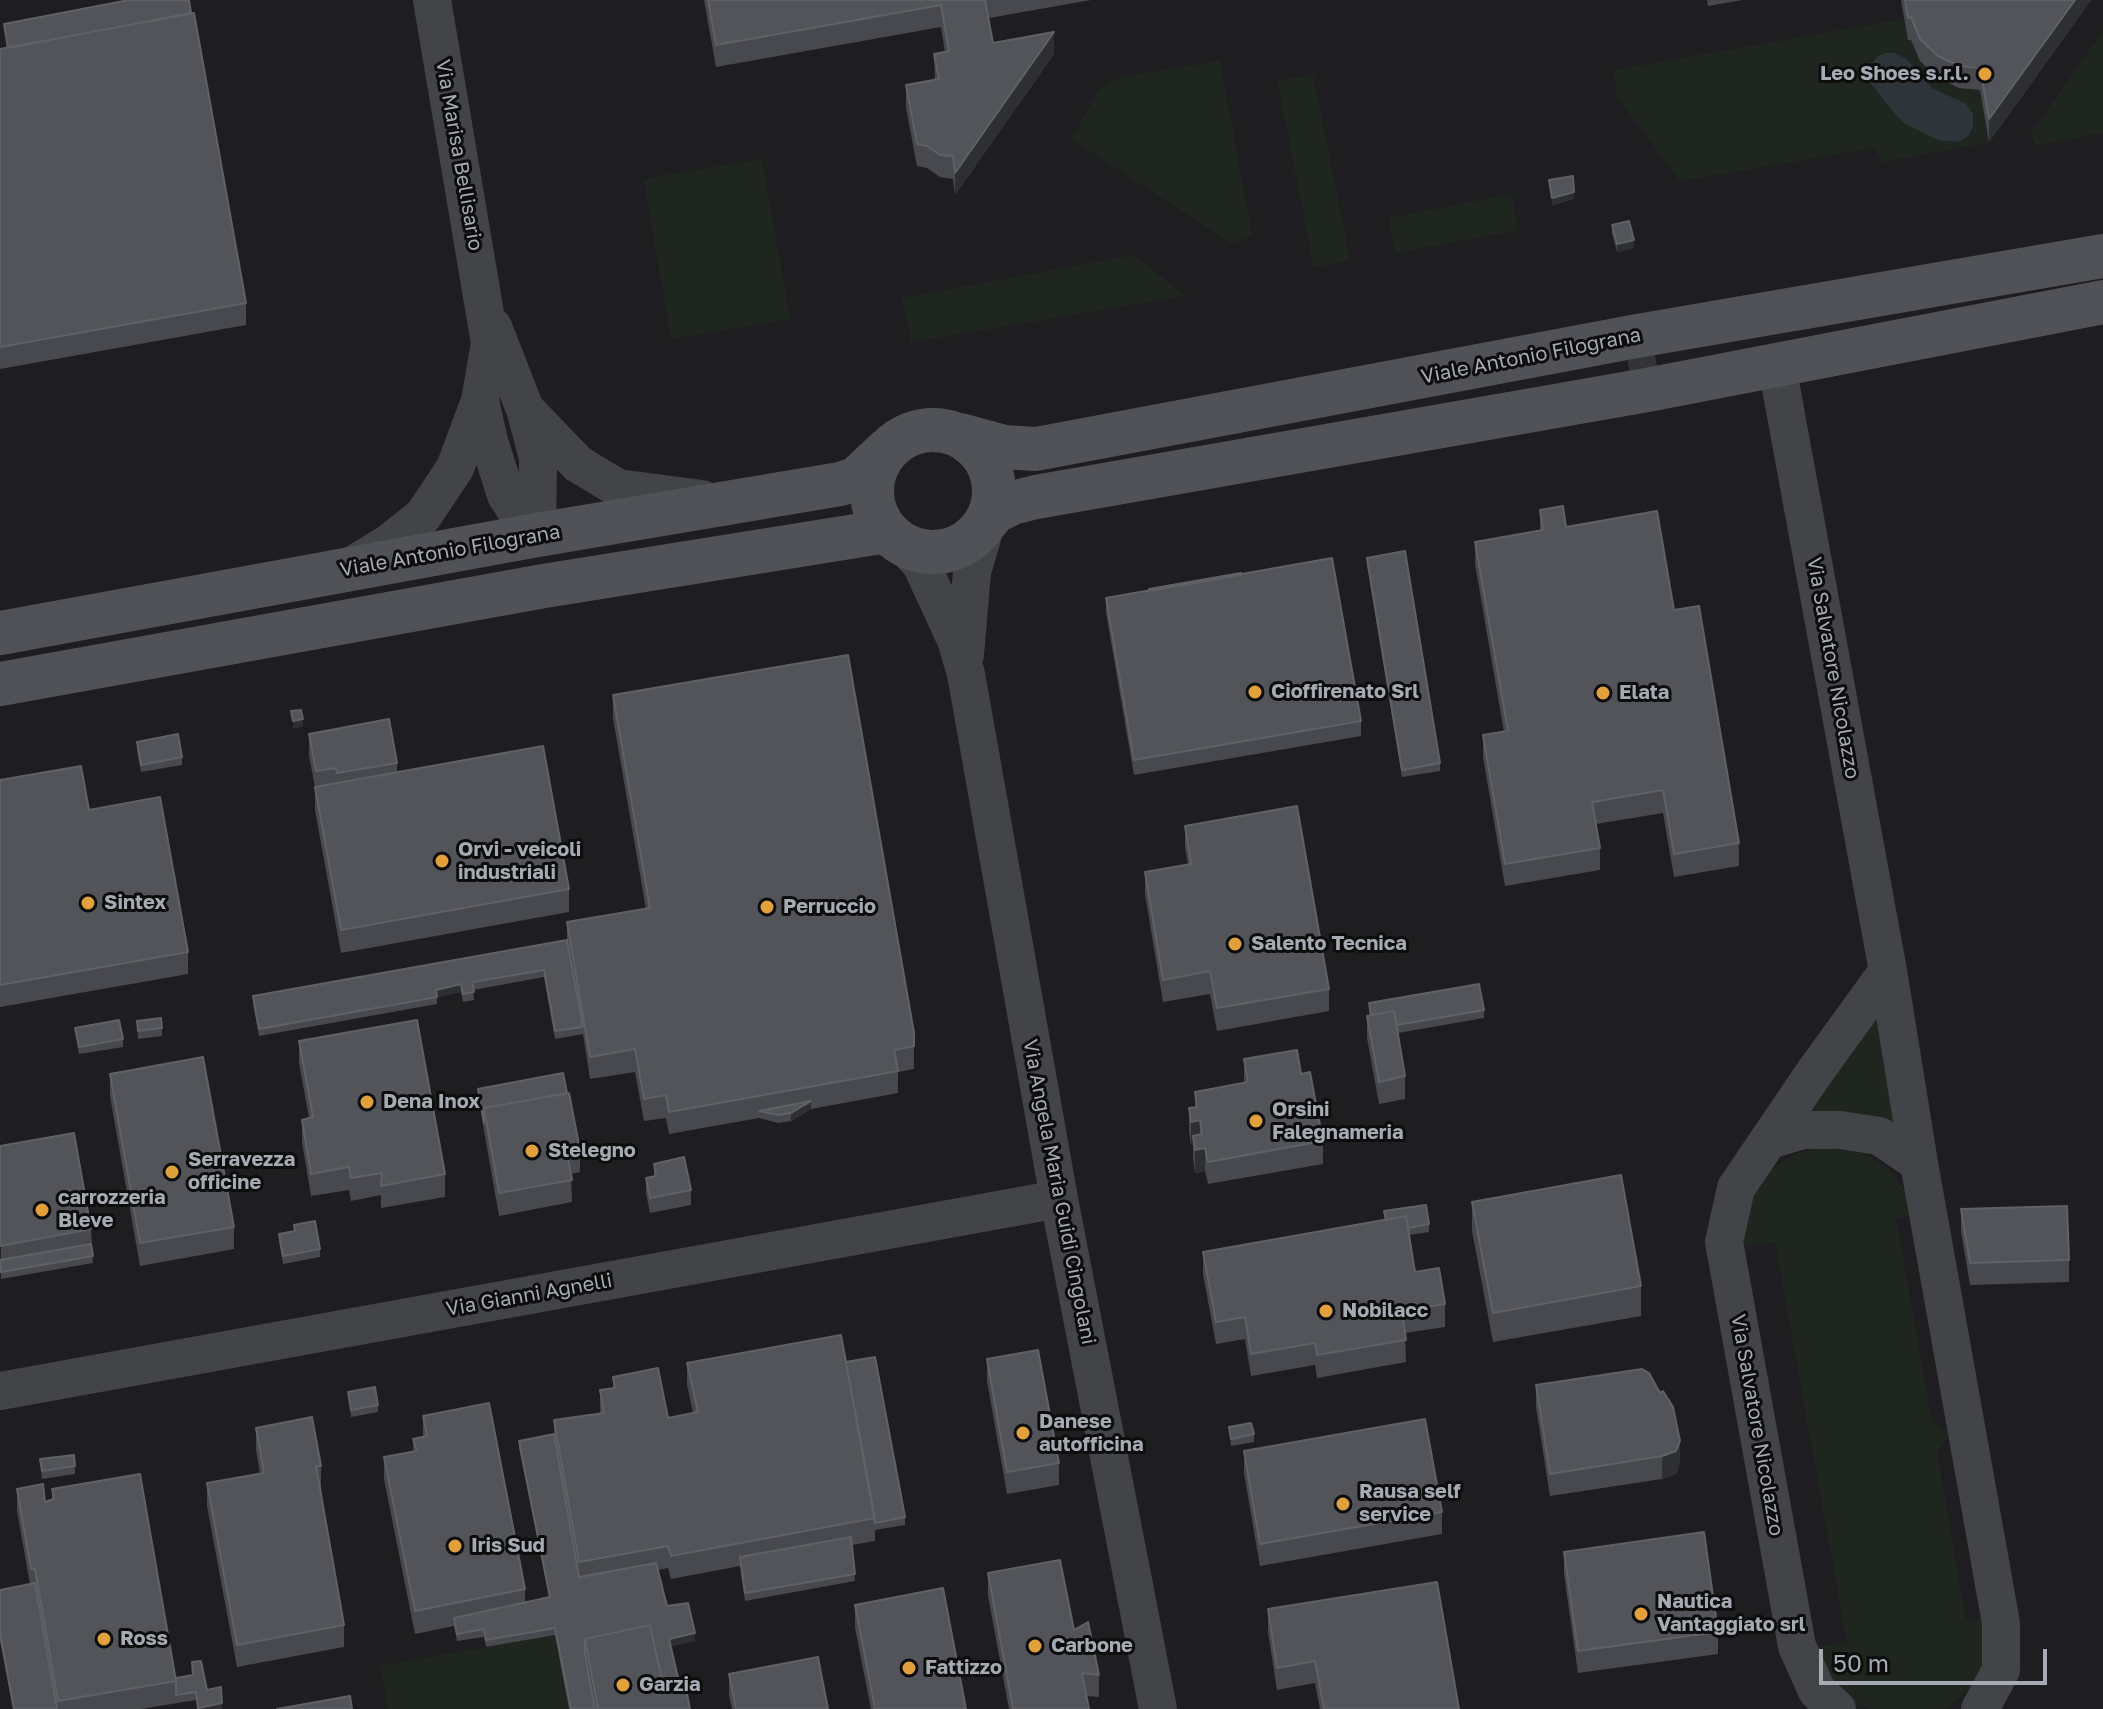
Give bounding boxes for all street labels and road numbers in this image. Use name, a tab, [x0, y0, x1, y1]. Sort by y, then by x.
street label: Via Marisa Bellisario	[430, 57, 488, 253]
street label: Viale Antonio Filograna	[1419, 323, 1643, 389]
street label: Viale Antonio Filograna	[338, 520, 562, 582]
street label: Via Salvatore Nicolazzo	[1802, 555, 1864, 781]
street label: Via Angela Maria Guidi Cingolani	[1018, 1037, 1100, 1347]
street label: Via Gianni Agnelli	[444, 1269, 614, 1321]
street label: Via Salvatore Nicolazzo	[1726, 1312, 1788, 1538]

